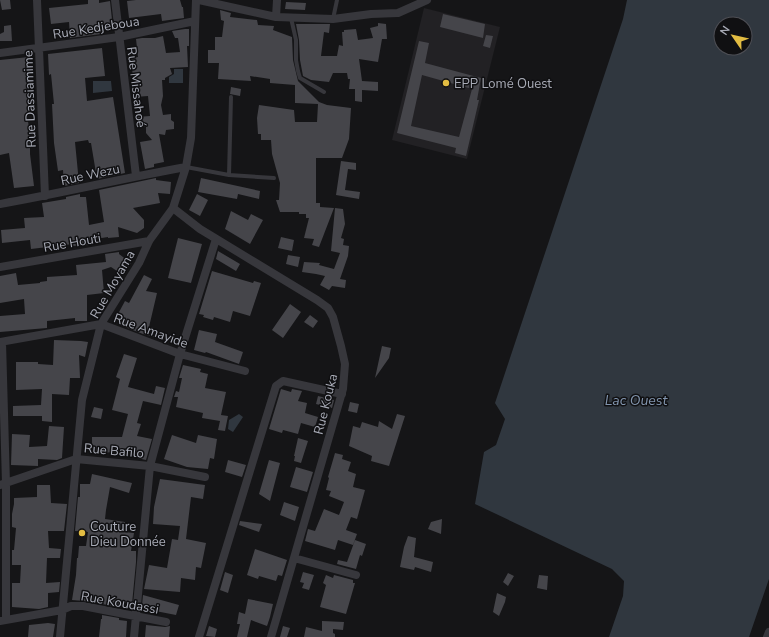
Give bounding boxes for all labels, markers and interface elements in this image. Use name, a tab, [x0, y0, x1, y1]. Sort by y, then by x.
street label: Rue Kedjeboua	[51, 12, 141, 44]
north arrow	[713, 16, 753, 56]
text: N	[717, 23, 734, 38]
street label: Rue Missahoé	[122, 46, 150, 129]
street label: Rue Dassiamime	[19, 50, 41, 148]
place label: EPP Lomé Ouest	[454, 75, 552, 93]
marker: EPP Lomé Ouest	[441, 78, 451, 88]
street label: Rue Wezu	[59, 160, 121, 190]
street label: Rue Houti	[42, 229, 102, 257]
street label: Rue Moyama	[86, 247, 140, 322]
street label: Rue Amayide	[111, 309, 190, 353]
street label: Rue Kouka	[310, 372, 342, 437]
water label: Lac Ouest	[605, 391, 668, 410]
street label: Rue Bafilo	[83, 439, 145, 463]
place label: Couture Dieu Donnée	[90, 518, 166, 551]
marker: Couture Dieu Donnée	[77, 528, 87, 538]
street label: Rue Koudassi	[79, 587, 160, 619]

